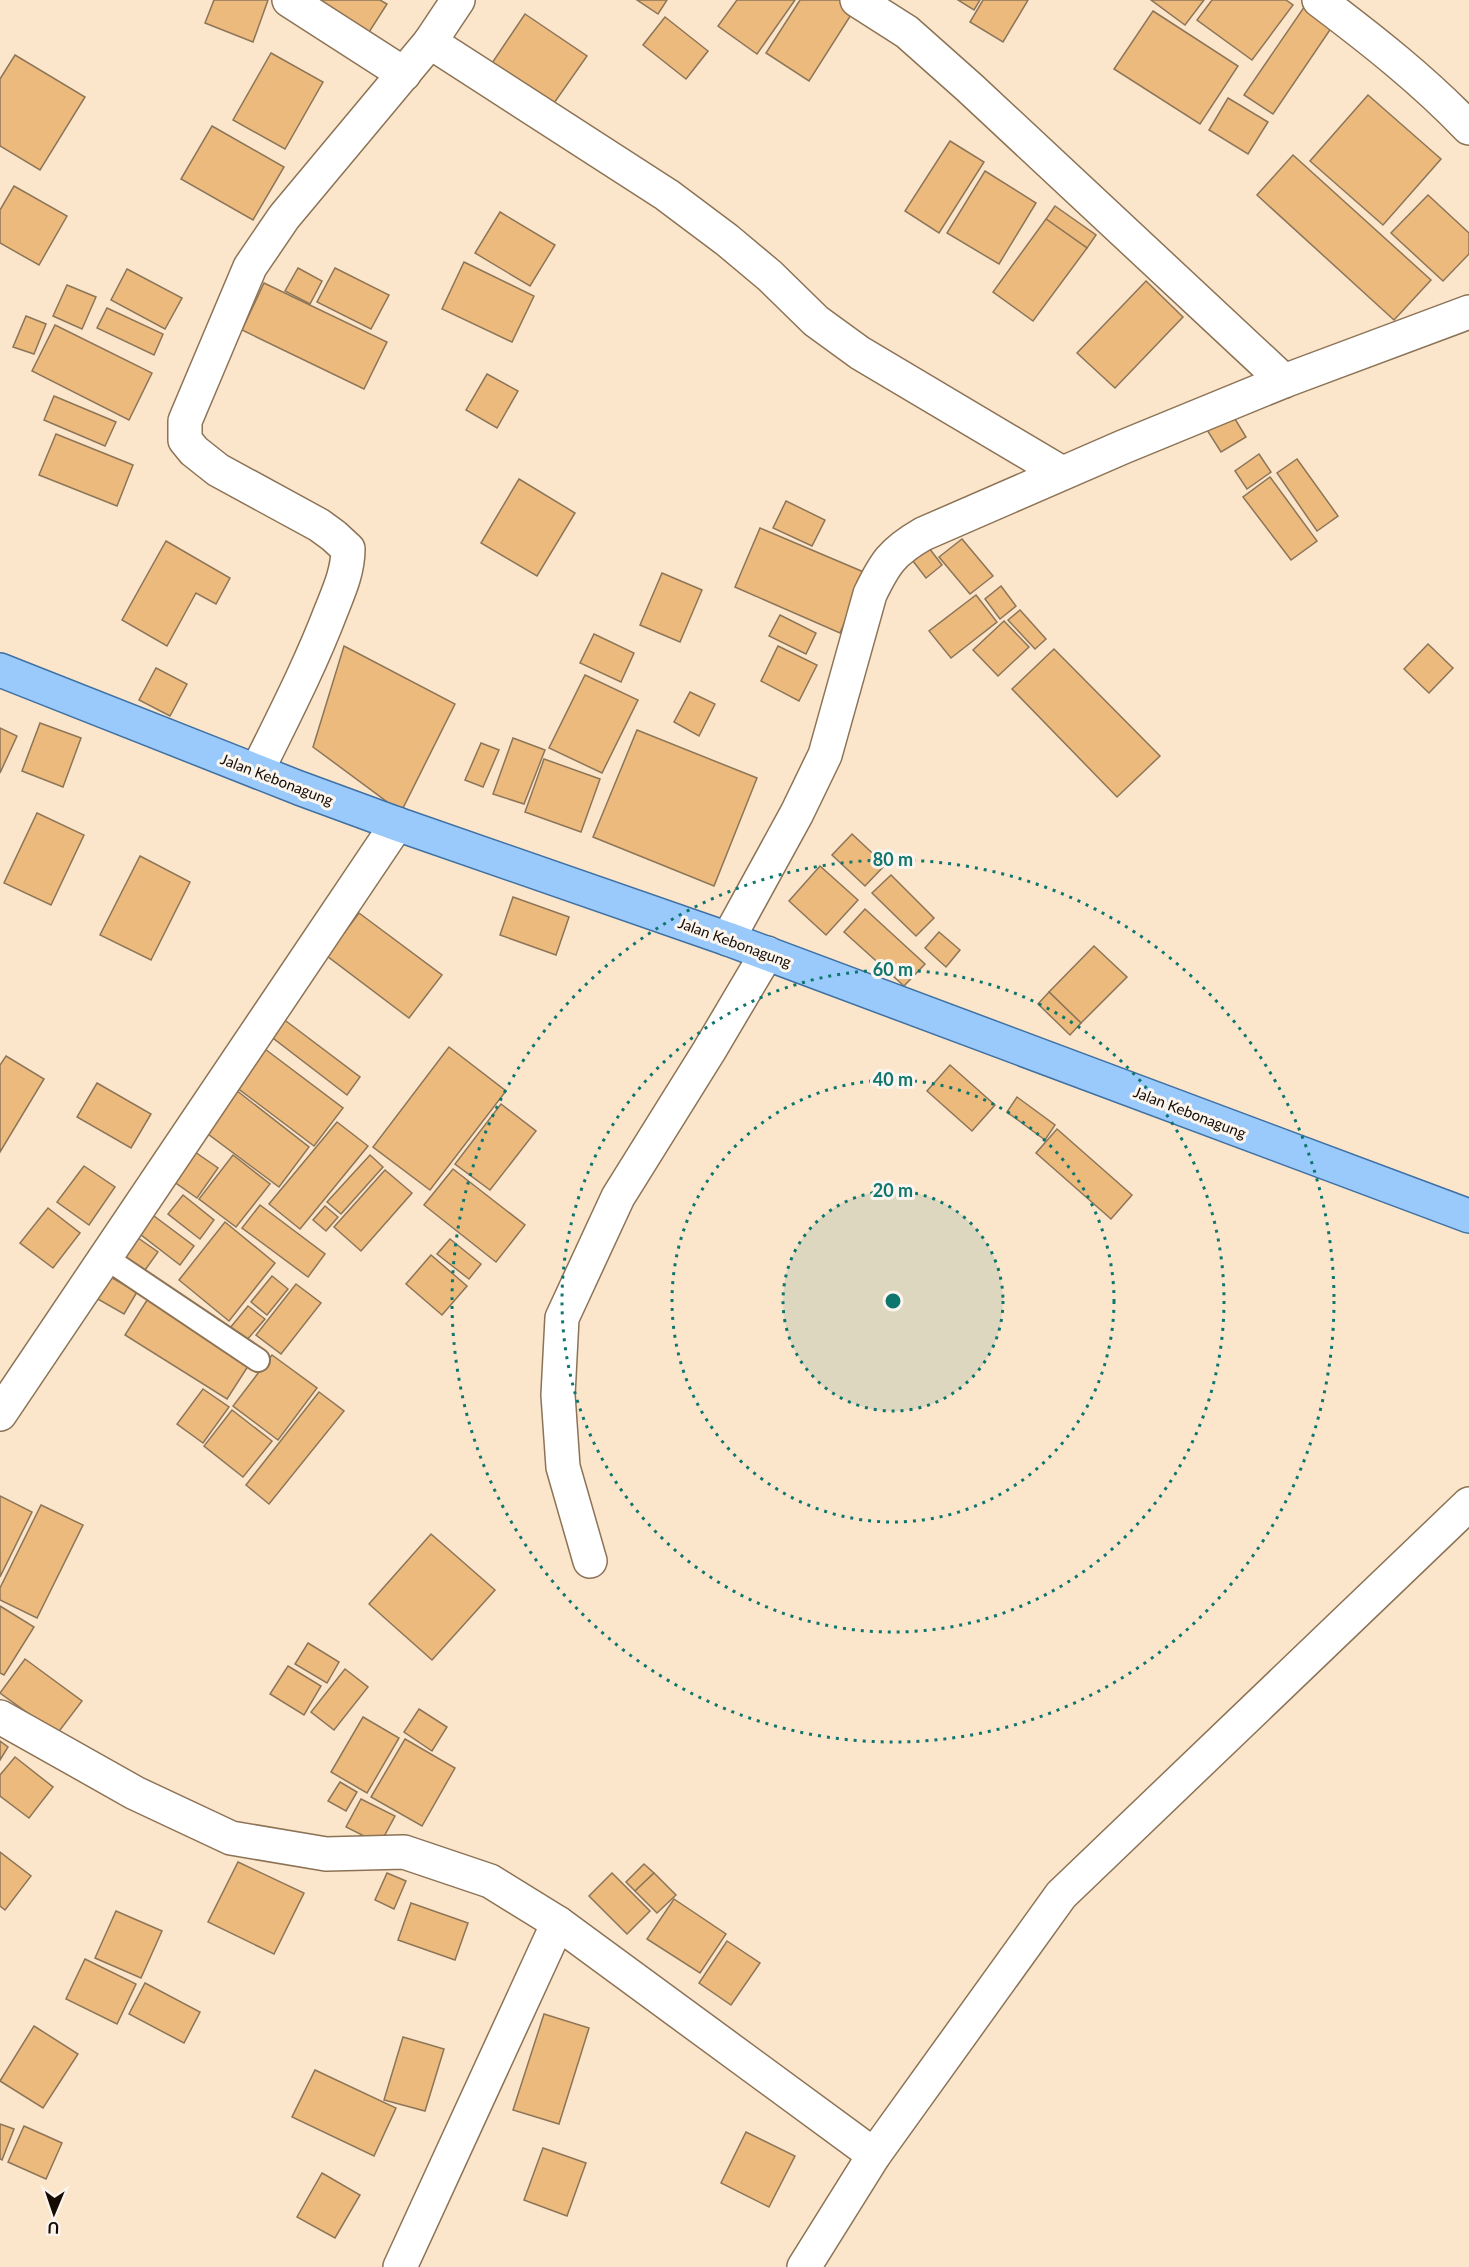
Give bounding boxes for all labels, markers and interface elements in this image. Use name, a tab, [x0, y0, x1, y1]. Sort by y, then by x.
street label: Jalan Kebonagung	[218, 749, 336, 809]
text: 80 m	[873, 848, 913, 870]
street label: Jalan Kebonagung	[676, 913, 794, 971]
text: 60 m	[873, 958, 913, 980]
text: 40 m	[873, 1068, 913, 1090]
street label: Jalan Kebonagung	[1131, 1082, 1249, 1142]
text: 20 m	[873, 1179, 913, 1201]
centre of rings	[883, 1291, 903, 1311]
north arrow	[24, 2183, 84, 2243]
text: U	[47, 2219, 60, 2238]

